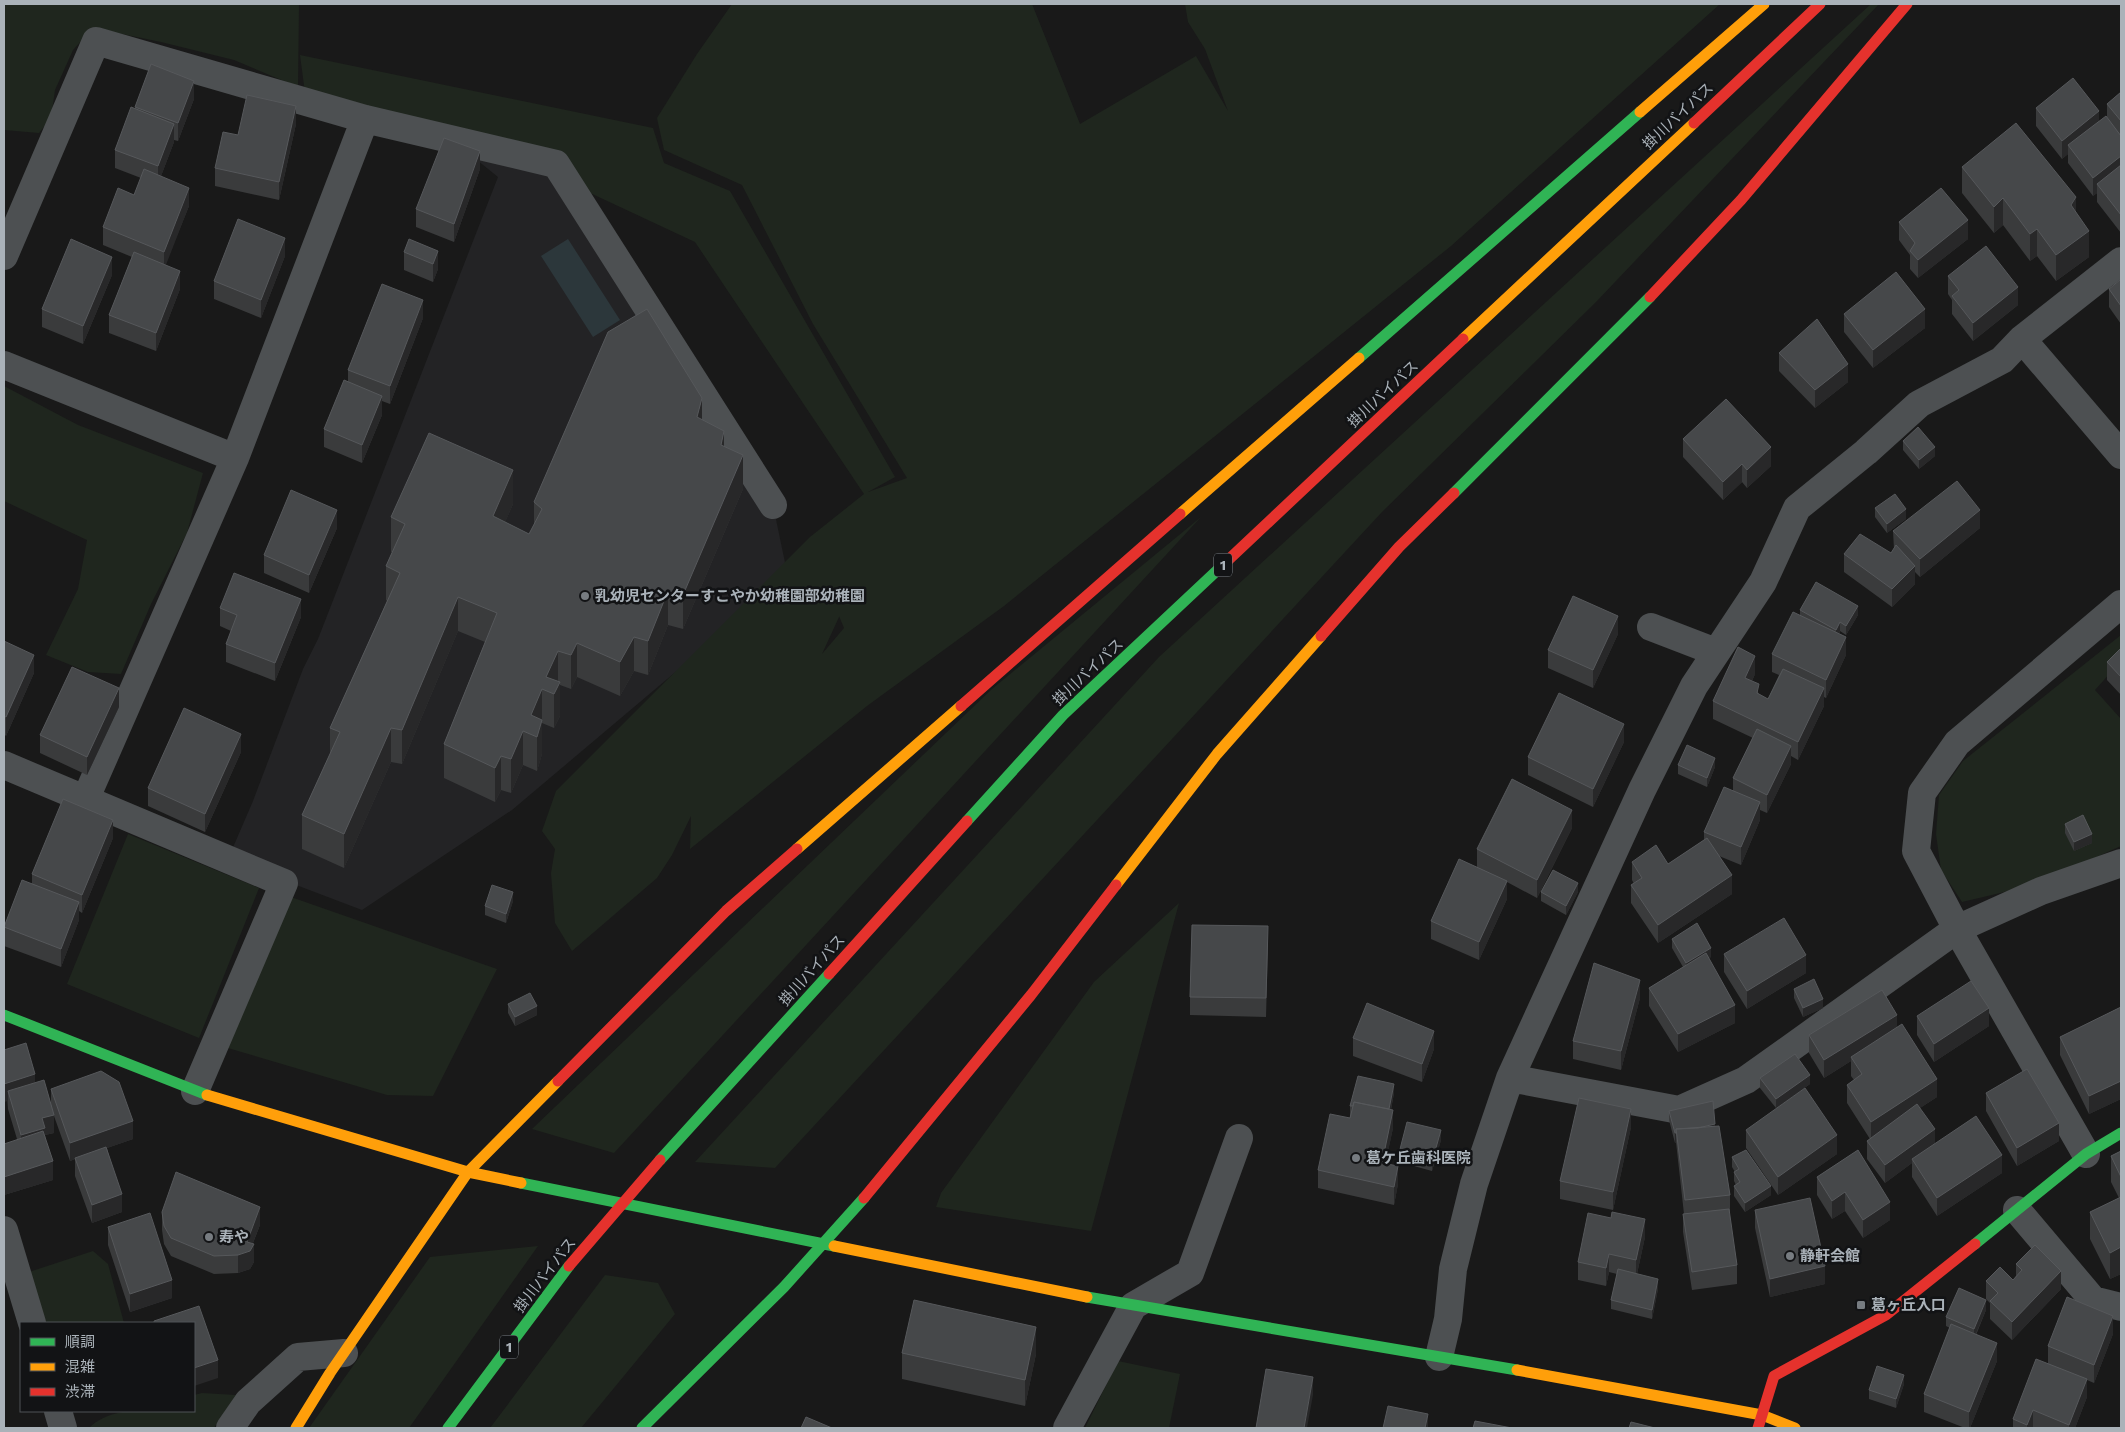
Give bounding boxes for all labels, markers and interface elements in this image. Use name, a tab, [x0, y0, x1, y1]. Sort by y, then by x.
street label: 掛川バイパス	[1639, 79, 1717, 153]
street label: 掛川バイパス	[1344, 357, 1422, 431]
road number: 1	[1214, 554, 1232, 576]
place label: 乳幼児センターすこやか幼稚園部幼稚園	[595, 587, 865, 605]
marker: 乳幼児センターすこやか幼稚園部幼稚園	[579, 590, 591, 602]
street label: 掛川バイパス	[1049, 635, 1127, 709]
street label: 掛川バイパス	[775, 931, 849, 1009]
place label: 葛ケ丘歯科医院	[1366, 1149, 1471, 1167]
marker: 葛ケ丘歯科医院	[1350, 1152, 1362, 1164]
place label: 寿や	[219, 1228, 249, 1246]
marker: 寿や	[203, 1231, 215, 1243]
street label: 掛川バイパス	[510, 1234, 580, 1316]
place label: 静軒会館	[1800, 1247, 1860, 1265]
marker: 静軒会館	[1784, 1250, 1796, 1262]
place label: 葛ヶ丘入口	[1871, 1296, 1946, 1314]
marker: 葛ヶ丘入口	[1855, 1299, 1867, 1311]
legend	[20, 1322, 195, 1412]
text: 順調	[65, 1333, 95, 1351]
road number: 1	[500, 1335, 518, 1358]
text: 混雑	[65, 1358, 95, 1376]
text: 渋滞	[65, 1383, 95, 1401]

